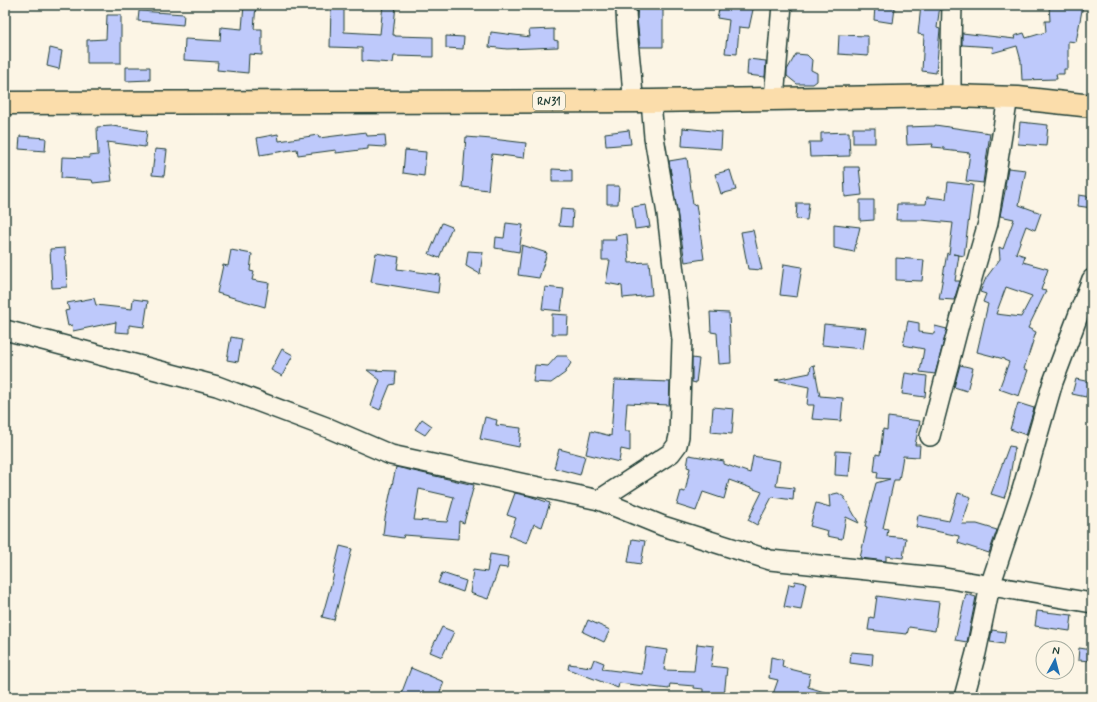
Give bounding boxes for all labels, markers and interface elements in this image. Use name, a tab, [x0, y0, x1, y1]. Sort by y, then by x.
road number: RN31	[533, 92, 565, 110]
north arrow	[1035, 640, 1075, 680]
text: N	[1052, 644, 1061, 658]

